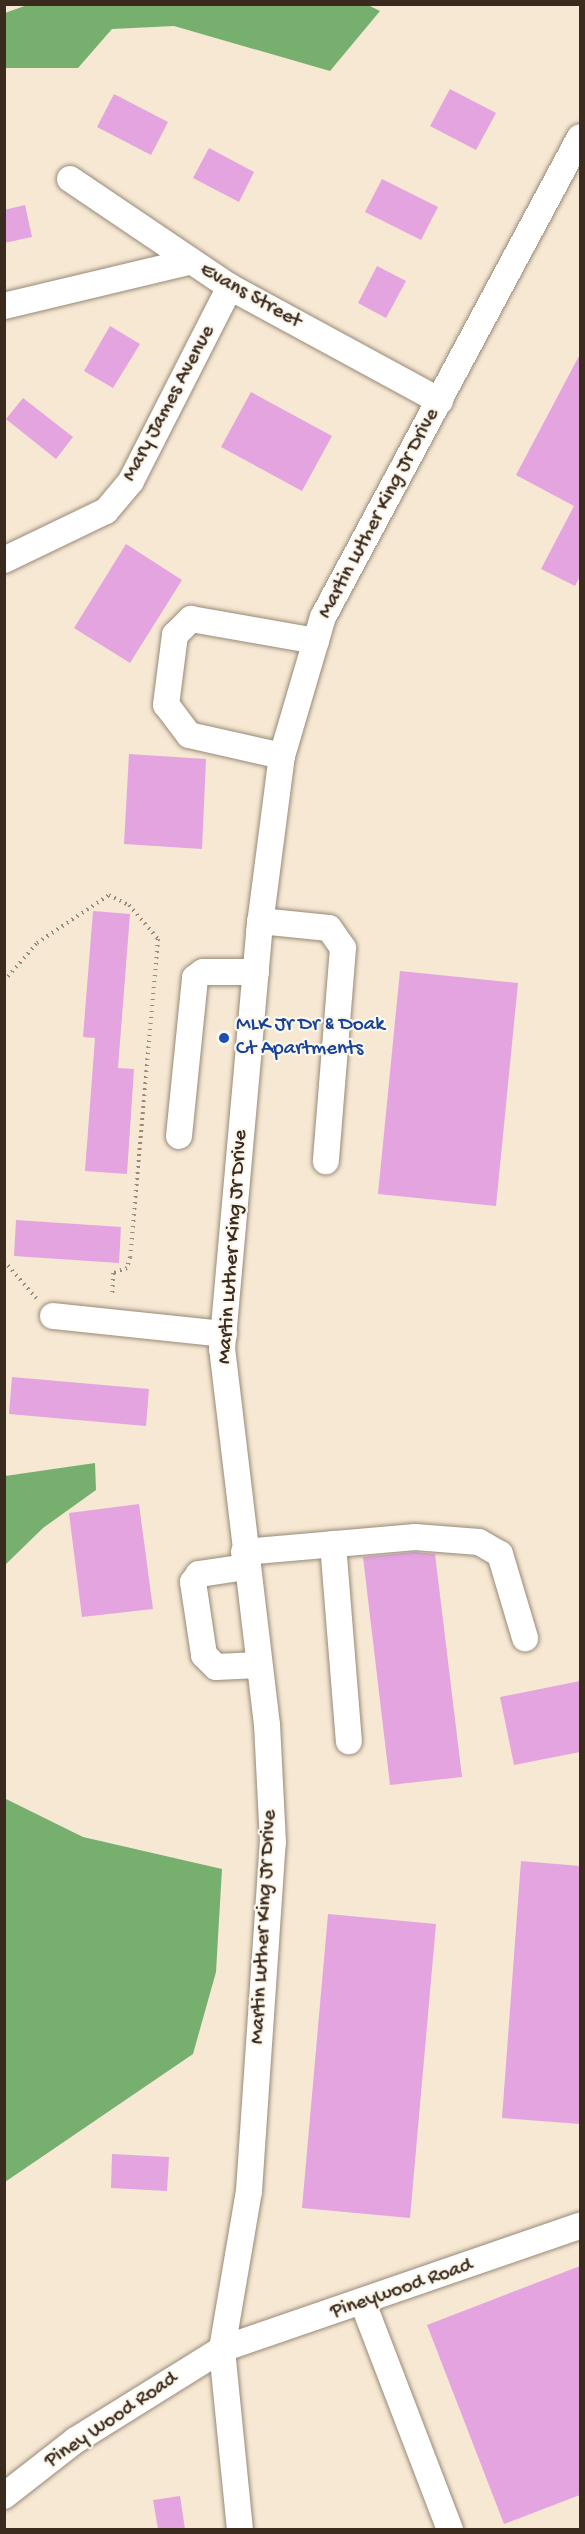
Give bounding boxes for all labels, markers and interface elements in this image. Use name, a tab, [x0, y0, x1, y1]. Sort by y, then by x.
street label: Evans Street	[195, 259, 305, 335]
street label: Mary James Avenue	[118, 322, 222, 486]
street label: Martin Luther King Jr Drive	[314, 404, 446, 624]
place label: MLK Jr Dr & Doak Ct Apartments	[236, 1013, 385, 1063]
marker: MLK Jr Dr & Doak Ct Apartments	[217, 1031, 231, 1045]
street label: Martin Luther King Jr Drive	[213, 1129, 255, 1365]
street label: Martin Luther King Jr Drive	[246, 1809, 284, 2045]
street label: Pineywood Road	[328, 2254, 476, 2326]
street label: Piney Wood Road	[41, 2367, 183, 2475]

